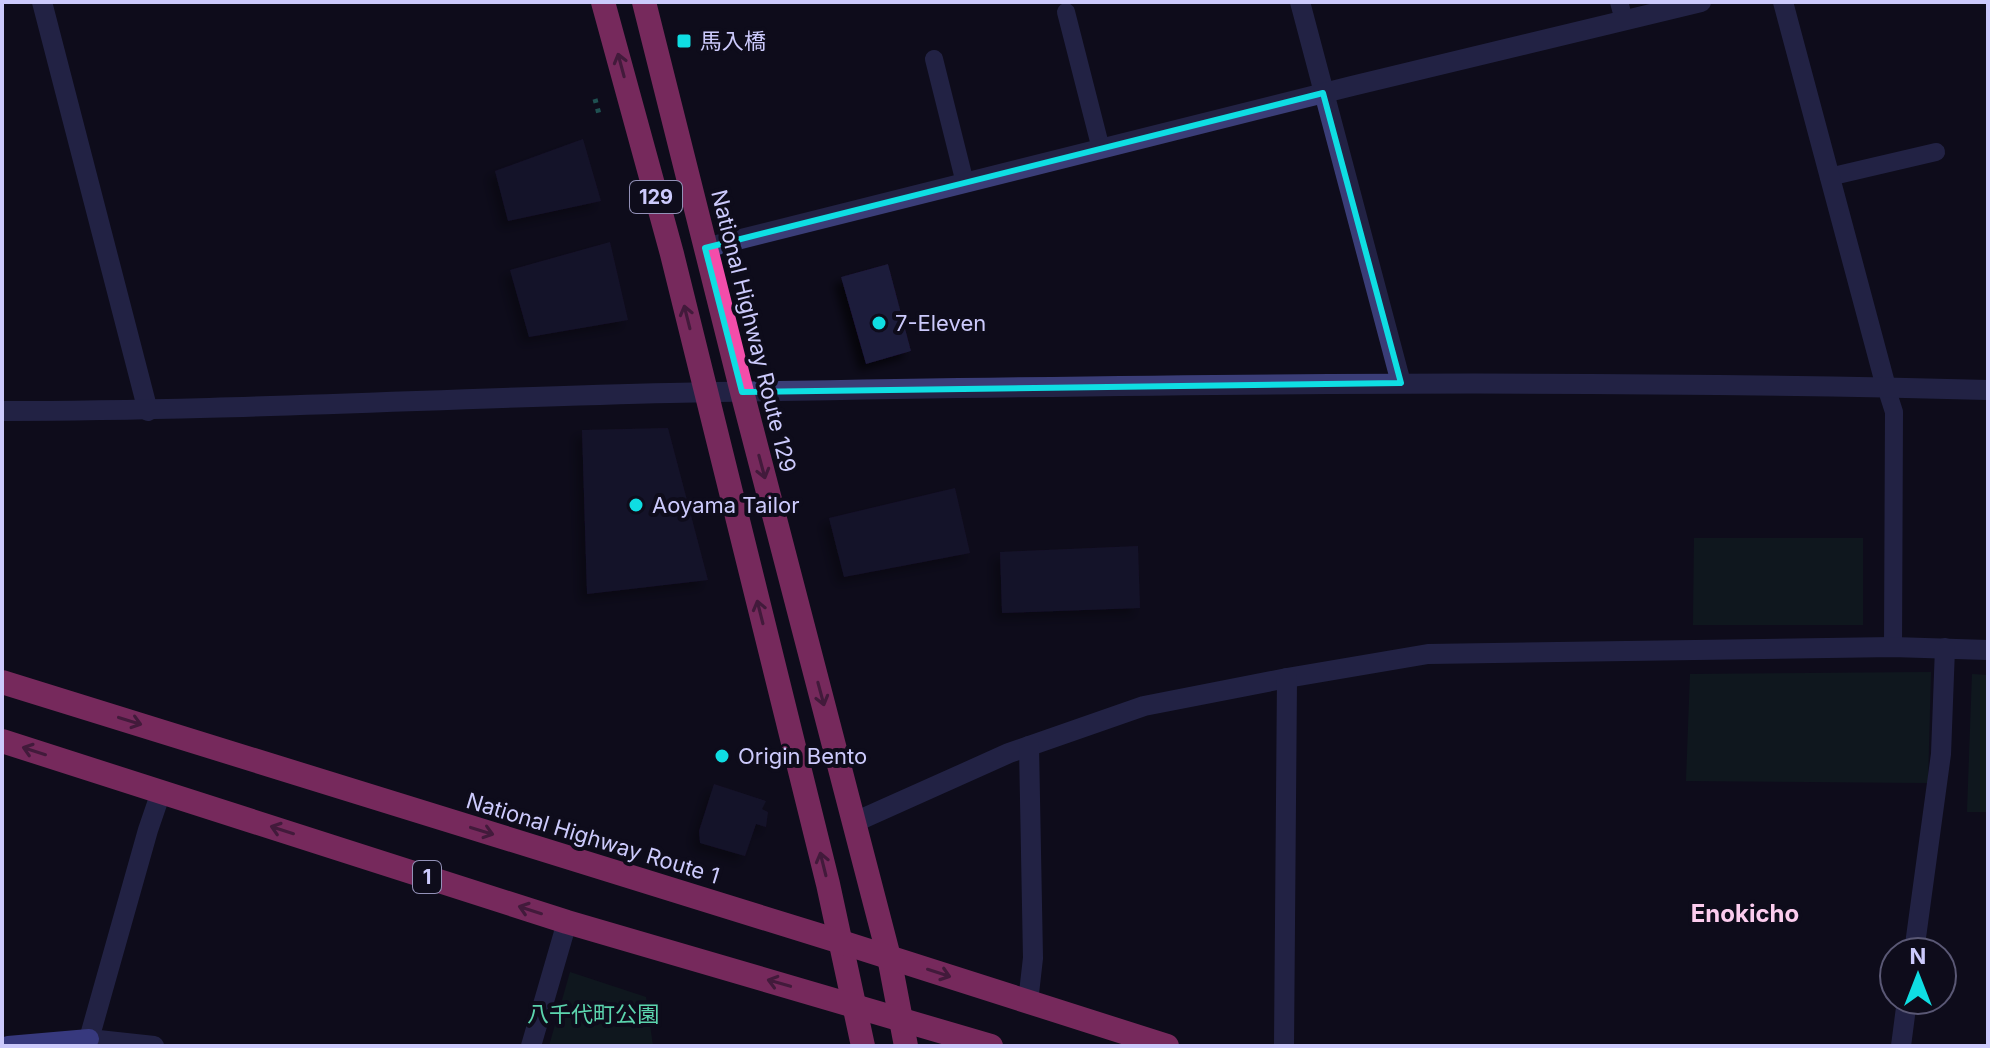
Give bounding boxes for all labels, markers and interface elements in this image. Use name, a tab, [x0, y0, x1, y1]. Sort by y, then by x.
place label: 馬入橋	[700, 28, 766, 54]
marker: 馬入橋	[675, 32, 693, 50]
one-way arrow	[612, 53, 627, 79]
road number: 129	[630, 181, 682, 213]
street label: National Highway Route 129	[706, 187, 802, 475]
one-way arrow	[679, 304, 694, 330]
place label: 7-Eleven	[895, 310, 986, 336]
marker: 7-Eleven	[870, 314, 888, 332]
one-way arrow	[755, 454, 770, 480]
place label: Aoyama Tailor	[652, 492, 799, 518]
marker: Aoyama Tailor	[627, 496, 645, 514]
one-way arrow	[751, 599, 766, 625]
one-way arrow	[815, 681, 830, 707]
one-way arrow	[117, 715, 142, 730]
one-way arrow	[22, 743, 48, 758]
place label: Origin Bento	[738, 743, 867, 769]
marker: Origin Bento	[713, 747, 731, 765]
street label: National Highway Route 1	[463, 787, 723, 889]
one-way arrow	[270, 822, 295, 837]
one-way arrow	[469, 824, 495, 839]
one-way arrow	[814, 852, 829, 878]
road number: 1	[413, 861, 441, 893]
district label: Enokicho	[1691, 899, 1799, 928]
one-way arrow	[517, 901, 542, 916]
north arrow	[1878, 936, 1958, 1016]
text: N	[1910, 943, 1926, 969]
one-way arrow	[927, 966, 952, 981]
one-way arrow	[767, 975, 793, 990]
park label: 八千代町公園	[527, 1001, 659, 1027]

